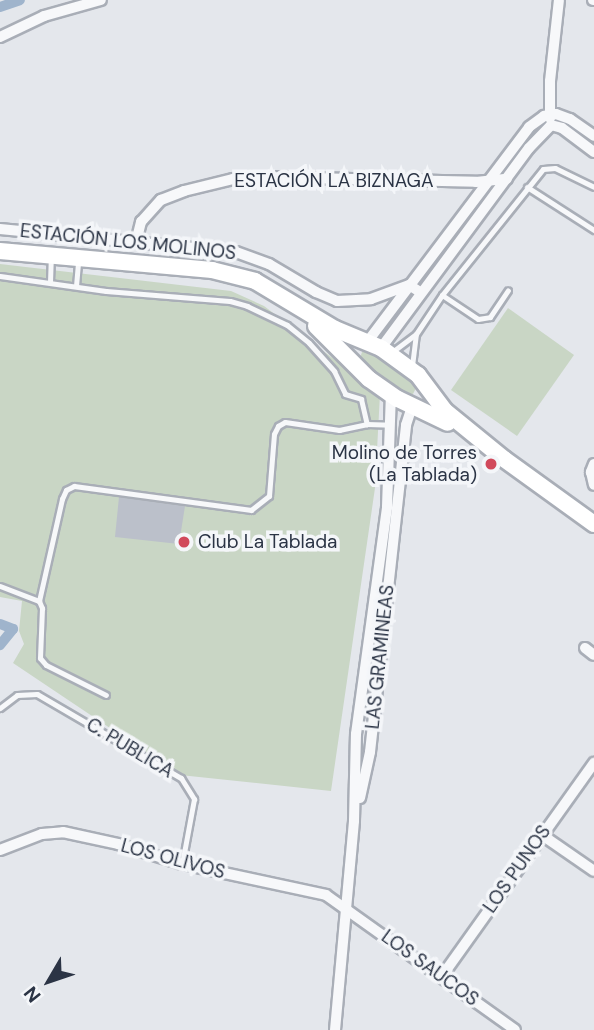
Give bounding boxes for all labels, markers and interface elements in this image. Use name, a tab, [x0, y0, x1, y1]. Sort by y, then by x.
street label: ESTACIÓN LA BIZNAGA	[234, 170, 434, 192]
street label: ESTACIÓN LOS MOLINOS	[19, 219, 237, 265]
place label: Molino de Torres (La Tablada)	[332, 442, 477, 486]
marker: Molino de Torres (La Tablada)	[483, 456, 499, 472]
place label: Club La Tablada	[198, 531, 337, 553]
marker: Club La Tablada	[176, 534, 192, 550]
street label: LAS GRAMINEAS	[361, 584, 399, 730]
street label: C. PUBLICA	[82, 713, 178, 783]
street label: LOS PUNOS	[478, 821, 556, 917]
street label: LOS OLIVOS	[119, 834, 227, 884]
street label: LOS SAUCOS	[377, 925, 483, 1011]
north arrow	[14, 946, 84, 1016]
text: N	[18, 981, 46, 1008]

